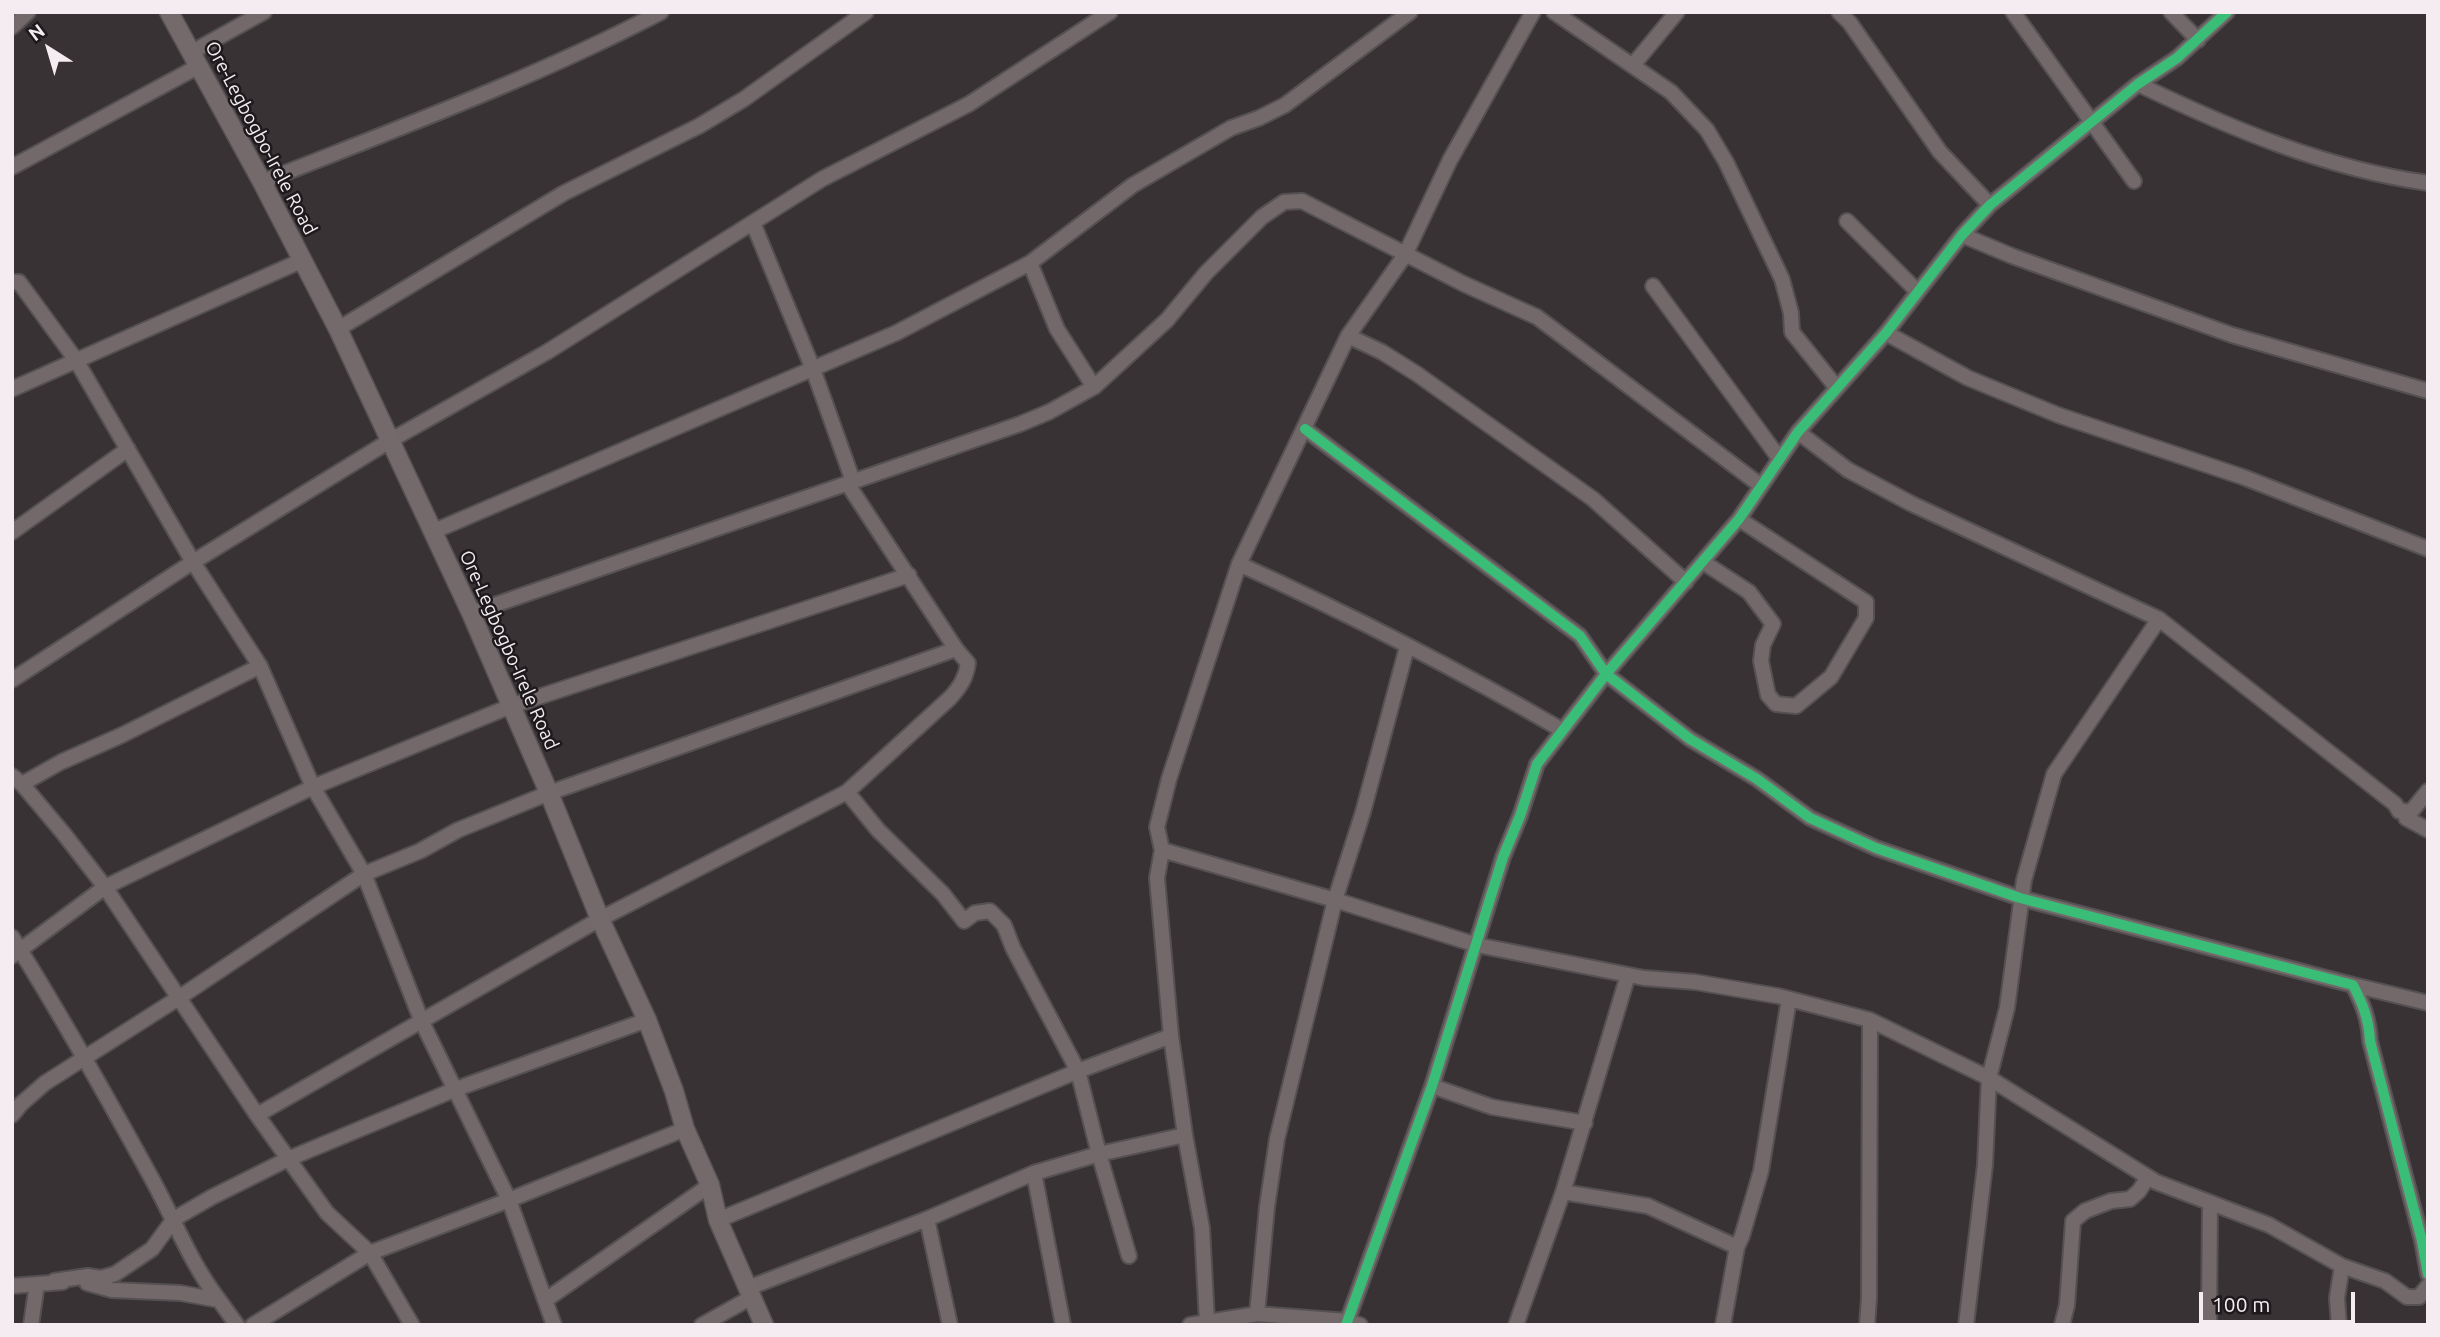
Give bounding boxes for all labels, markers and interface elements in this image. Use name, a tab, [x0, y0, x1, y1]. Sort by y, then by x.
north arrow	[14, 14, 84, 84]
text: N	[24, 19, 49, 45]
street label: Ore-Legbogbo-Irele Road	[200, 37, 322, 239]
street label: Ore-Legbogbo-Irele Road	[455, 547, 563, 753]
scale bar	[2202, 1278, 2358, 1322]
text: 100 m	[2212, 1292, 2270, 1316]

